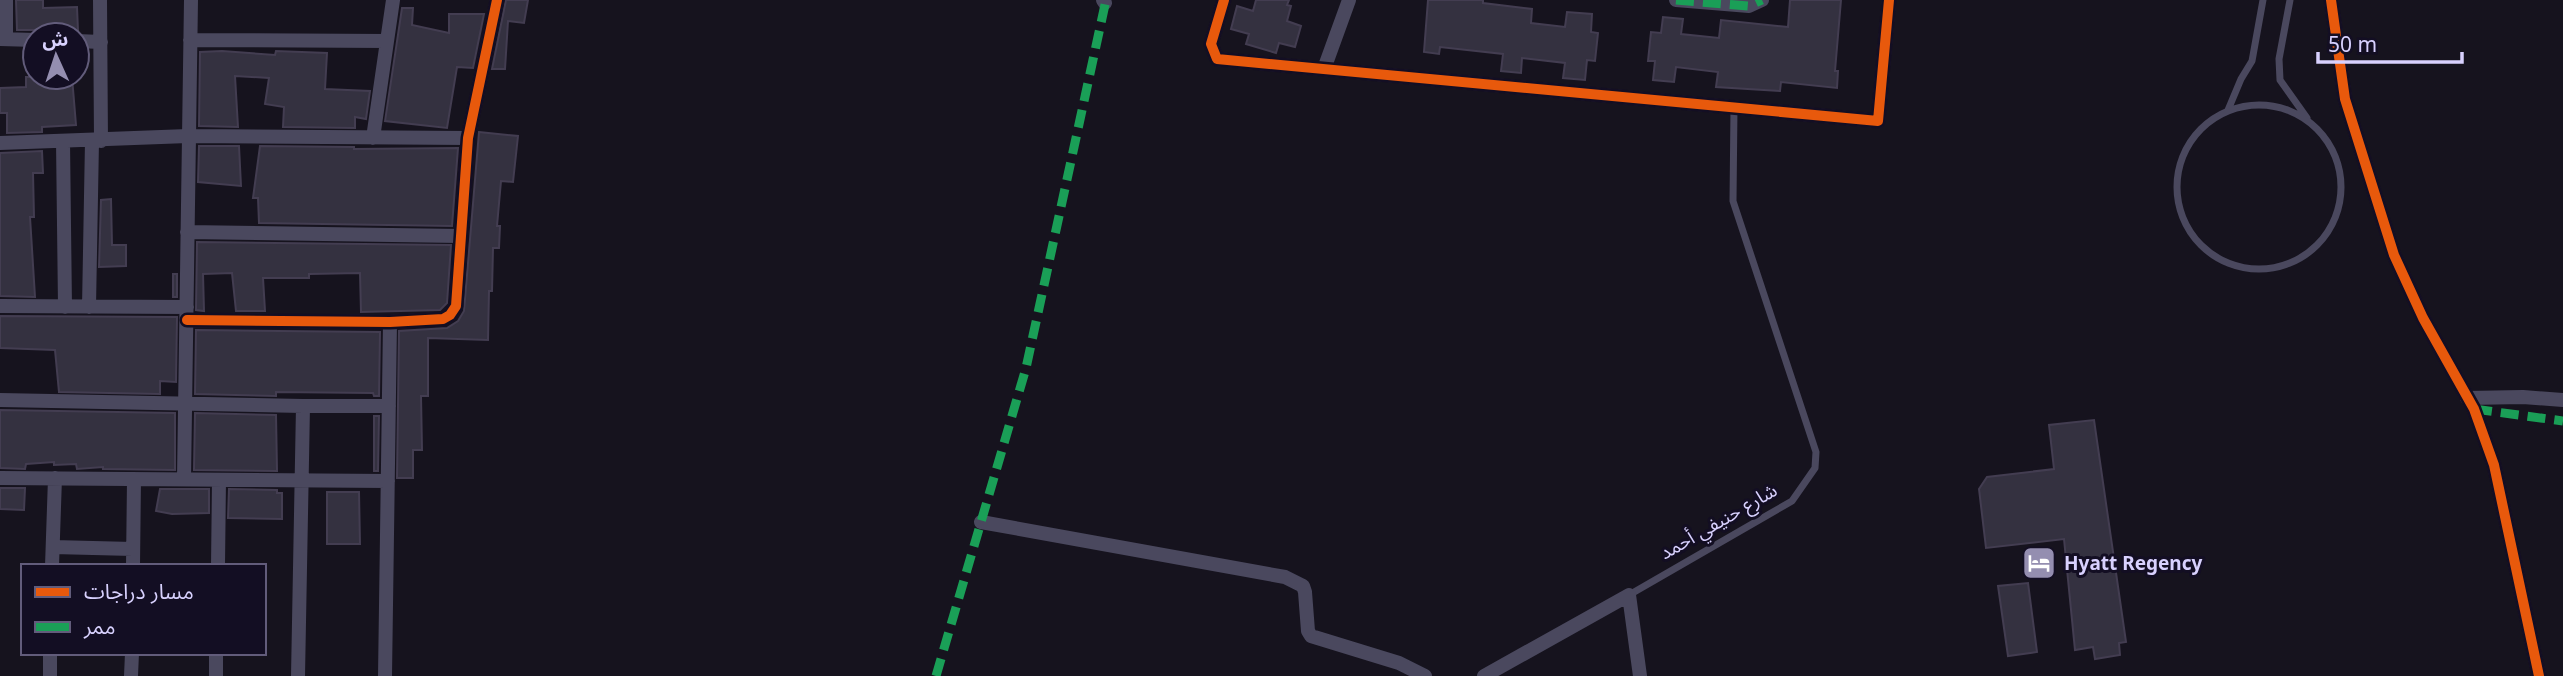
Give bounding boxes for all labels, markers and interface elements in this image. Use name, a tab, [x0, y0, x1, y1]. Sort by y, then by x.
north arrow	[21, 21, 91, 91]
scale bar	[2318, 21, 2462, 65]
text: ش	[41, 25, 69, 53]
text: 50 m	[2328, 30, 2377, 58]
street label: شارع حنيفي أحمد	[1654, 477, 1783, 567]
hotel icon: Hyatt Regency	[2020, 544, 2058, 582]
place label: Hyatt Regency	[2064, 550, 2203, 576]
legend	[21, 564, 266, 655]
text: مسار دراجات	[84, 577, 194, 605]
text: ممر	[83, 612, 115, 640]

